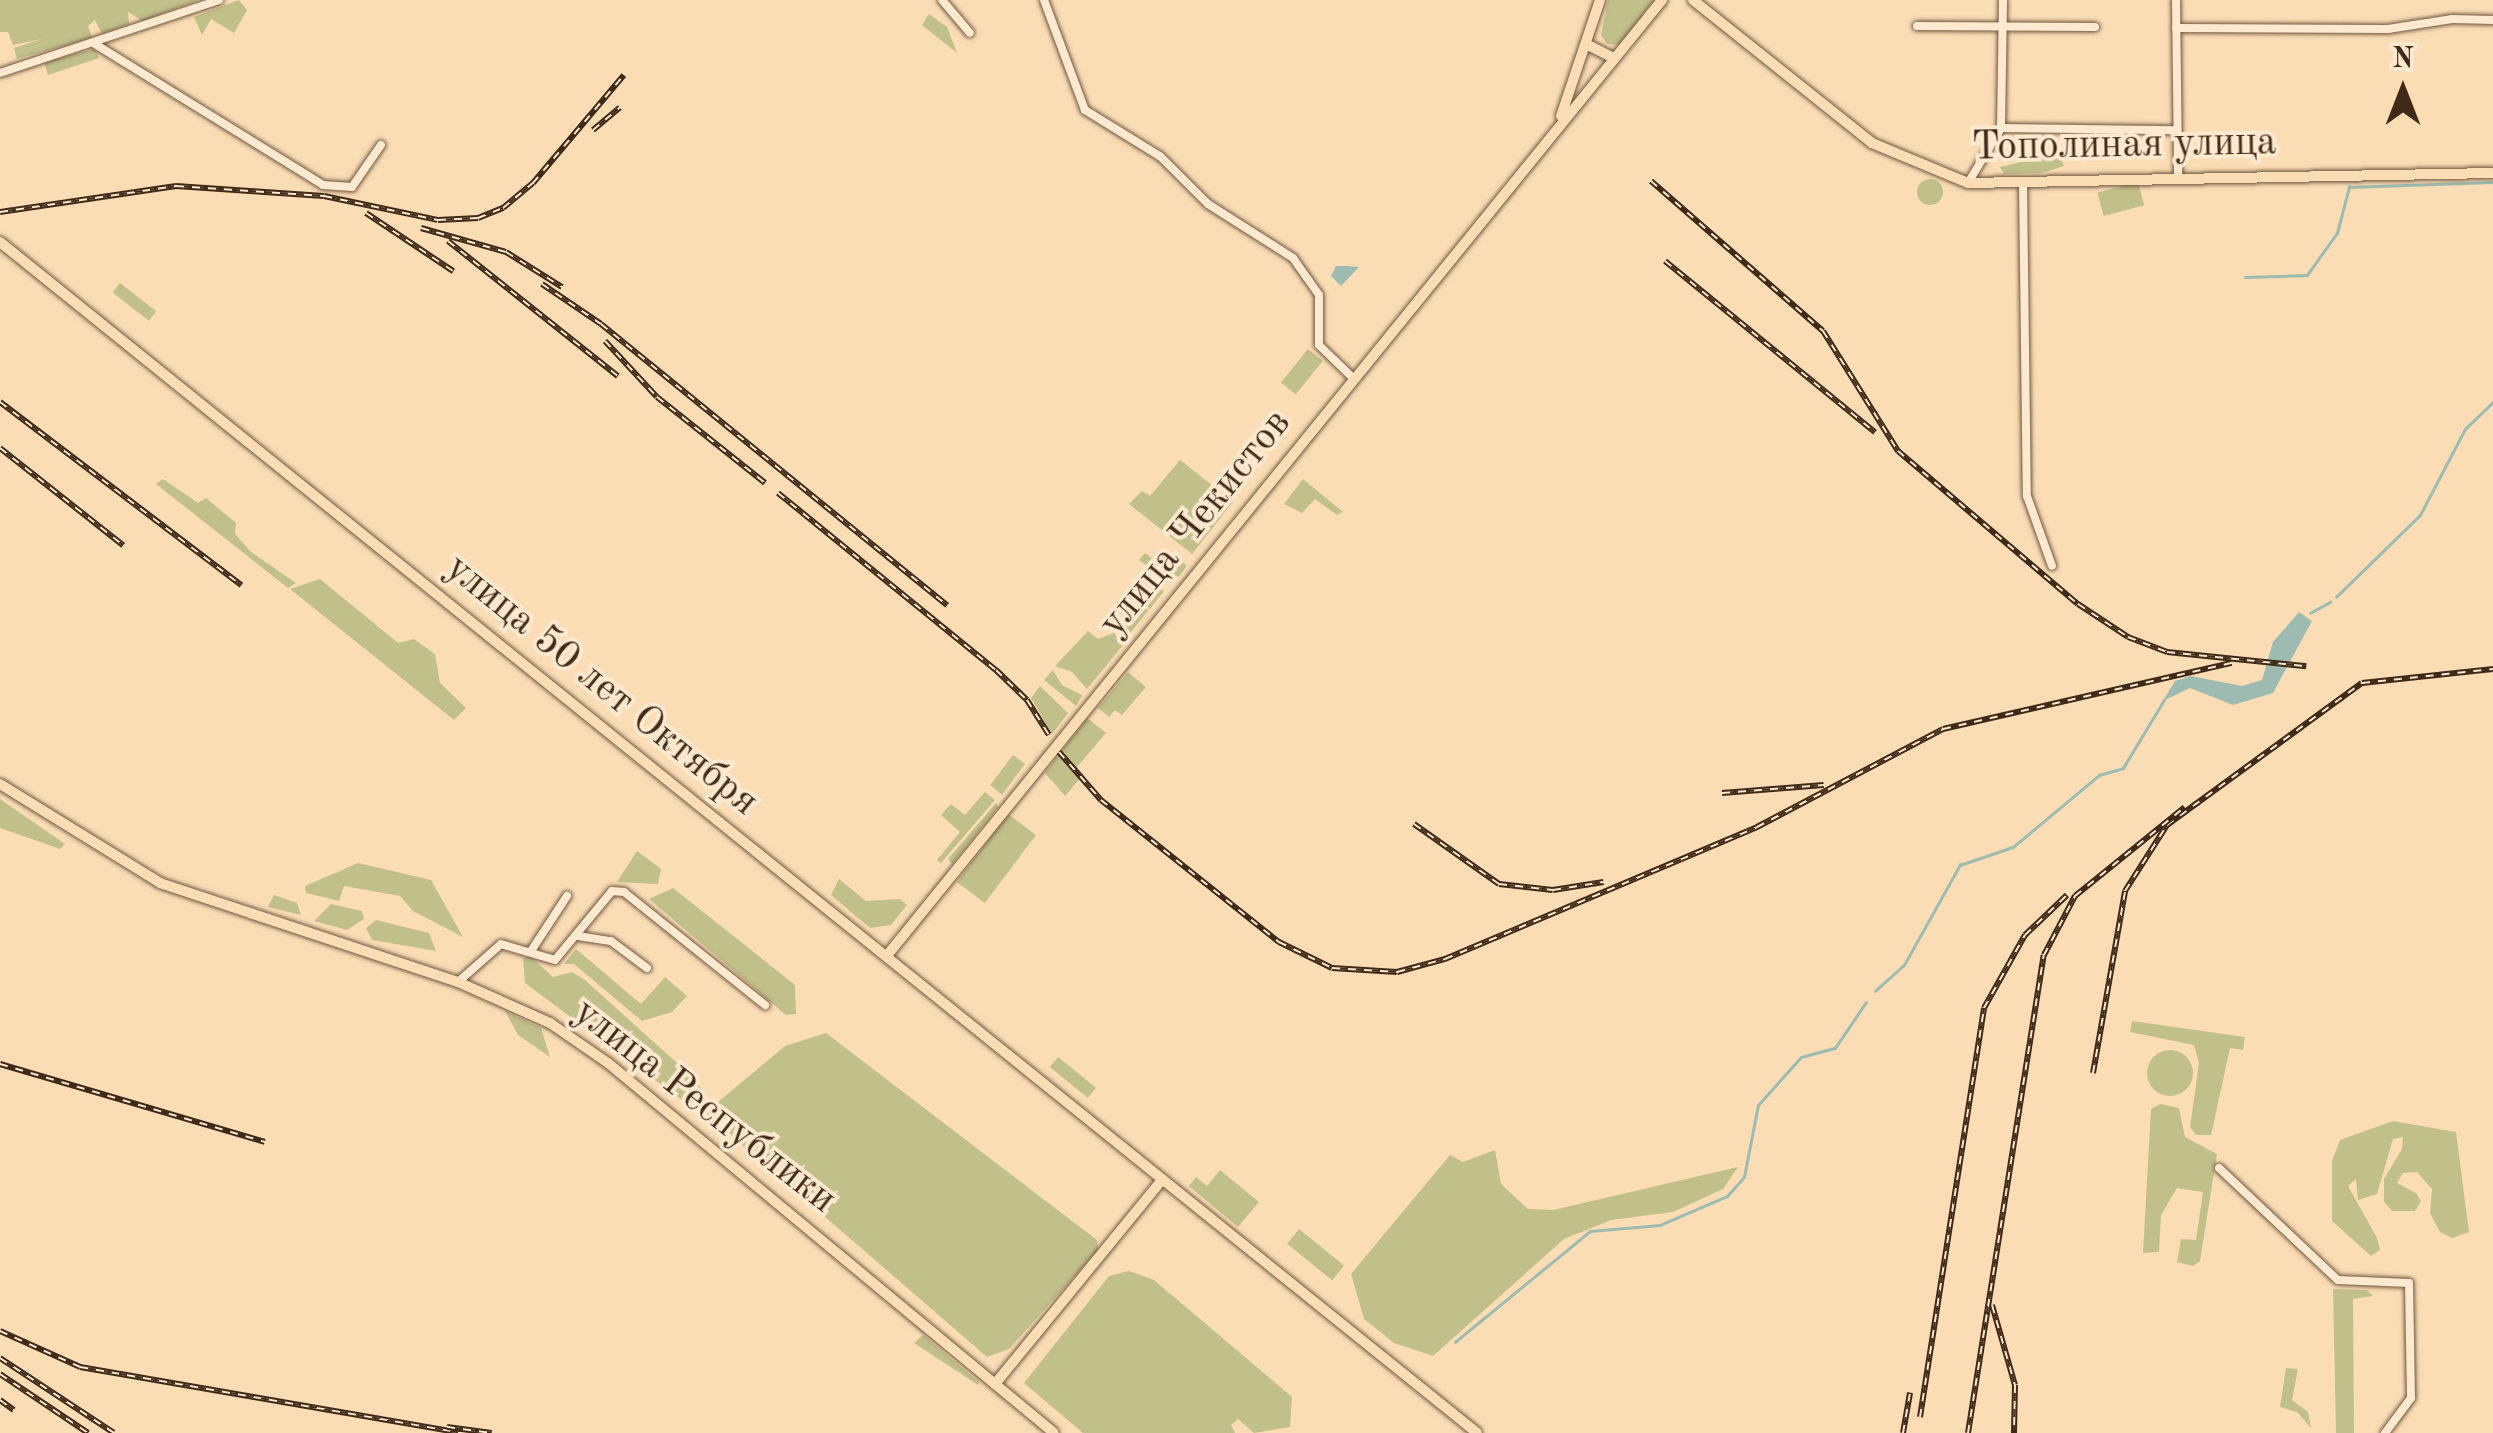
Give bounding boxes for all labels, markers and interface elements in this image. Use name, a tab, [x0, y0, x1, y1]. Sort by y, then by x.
north arrow	[2353, 40, 2453, 140]
text: N	[2392, 46, 2414, 74]
street label: Тополиная улица	[1971, 119, 2277, 173]
street label: улица Чекистов	[1090, 401, 1302, 647]
street label: улица 50 лет Октября	[435, 545, 767, 827]
street label: улица Республики	[563, 989, 845, 1225]

